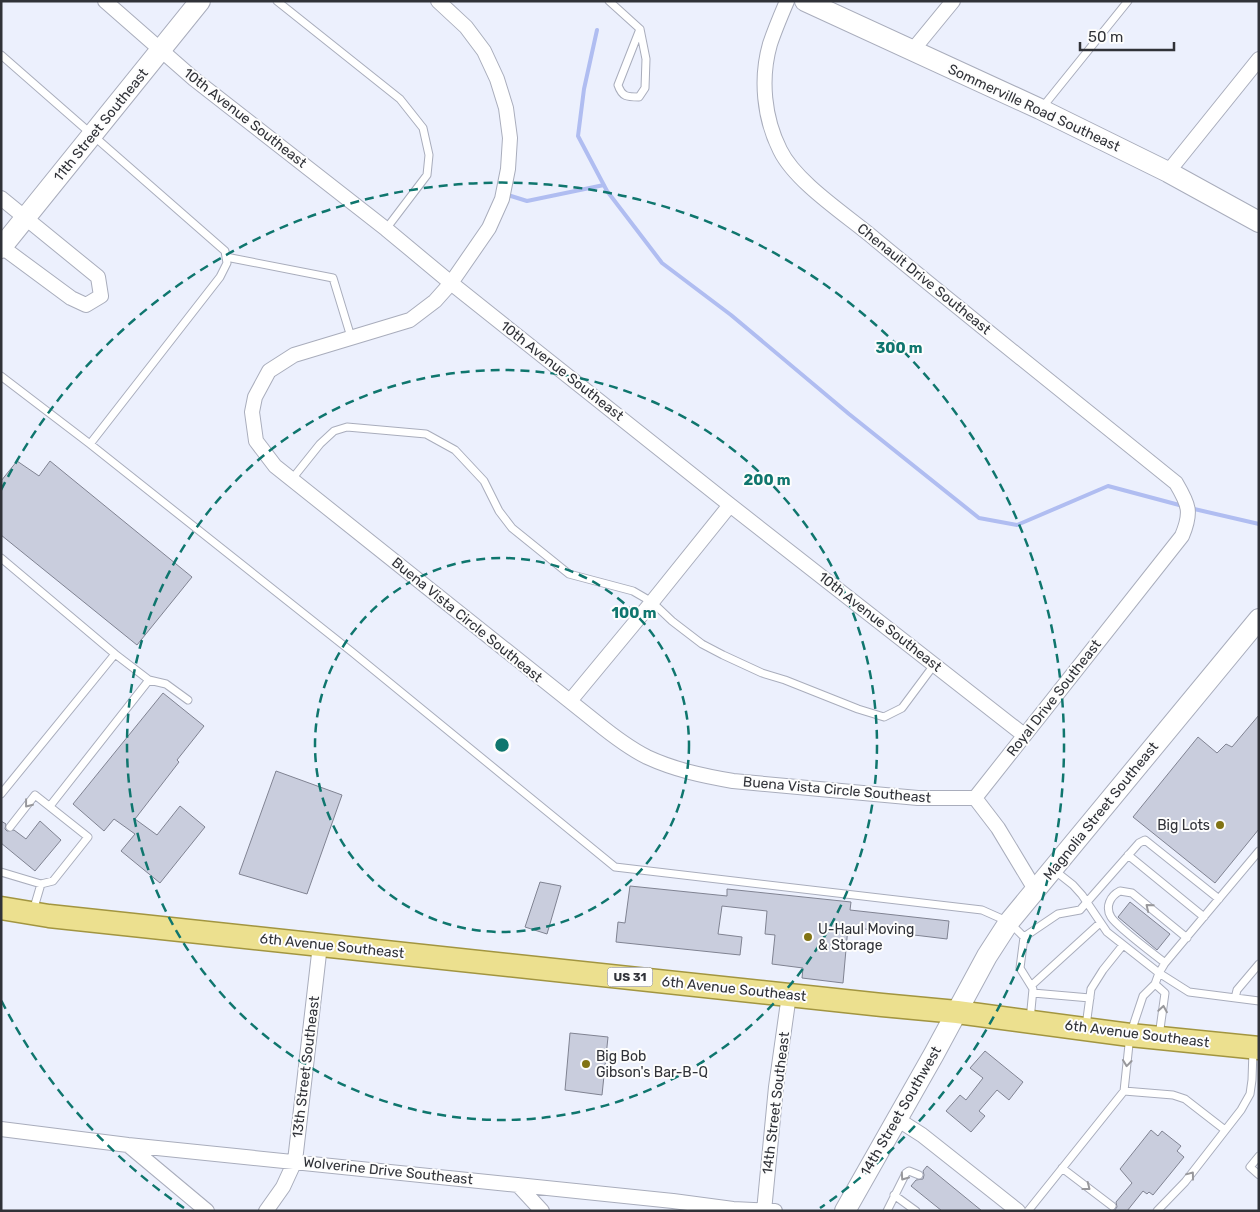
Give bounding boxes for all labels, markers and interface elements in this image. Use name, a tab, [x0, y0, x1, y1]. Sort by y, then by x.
scale bar	[1080, 20, 1174, 52]
text: 50 m	[1088, 28, 1123, 46]
street label: Sommerville Road Southeast	[945, 61, 1123, 156]
street label: 11th Street Southeast	[50, 65, 152, 185]
street label: 10th Avenue Southeast	[180, 65, 310, 172]
street label: Chenault Drive Southeast	[854, 220, 995, 339]
street label: 10th Avenue Southeast	[497, 318, 627, 425]
text: 300 m	[875, 339, 923, 357]
text: 200 m	[743, 471, 791, 489]
street label: Buena Vista Circle Southeast	[388, 554, 546, 686]
street label: 10th Avenue Southeast	[815, 569, 945, 676]
text: 100 m	[612, 604, 656, 622]
street label: Royal Drive Southeast	[1003, 636, 1105, 760]
centre of rings	[493, 736, 511, 754]
street label: Magnolia Street Southeast	[1040, 738, 1162, 884]
street label: Buena Vista Circle Southeast	[742, 773, 932, 807]
one-way arrow	[26, 798, 34, 807]
place label: Big Lots	[1157, 817, 1210, 834]
marker: Big Lots	[1214, 819, 1226, 831]
one-way arrow	[1146, 904, 1155, 912]
place label: U-Haul Moving & Storage	[818, 921, 914, 954]
street label: 6th Avenue Southeast	[259, 930, 406, 962]
marker: U-Haul Moving & Storage	[802, 931, 814, 943]
road number: US 31	[608, 968, 652, 986]
street label: 6th Avenue Southeast	[661, 973, 808, 1005]
street label: 13th Street Southeast	[289, 994, 323, 1139]
one-way arrow	[1157, 1005, 1168, 1013]
street label: 6th Avenue Southeast	[1064, 1017, 1211, 1051]
street label: 14th Street Southeast	[759, 1030, 793, 1175]
street label: 14th Street Southwest	[857, 1043, 945, 1179]
place label: Big Bob Gibson's Bar-B-Q	[596, 1048, 708, 1081]
marker: Big Bob Gibson's Bar-B-Q	[580, 1058, 592, 1070]
one-way arrow	[1122, 1059, 1133, 1067]
street label: Wolverine Drive Southeast	[302, 1154, 474, 1188]
one-way arrow	[901, 1172, 910, 1181]
one-way arrow	[1185, 1172, 1193, 1181]
one-way arrow	[1081, 1182, 1090, 1190]

